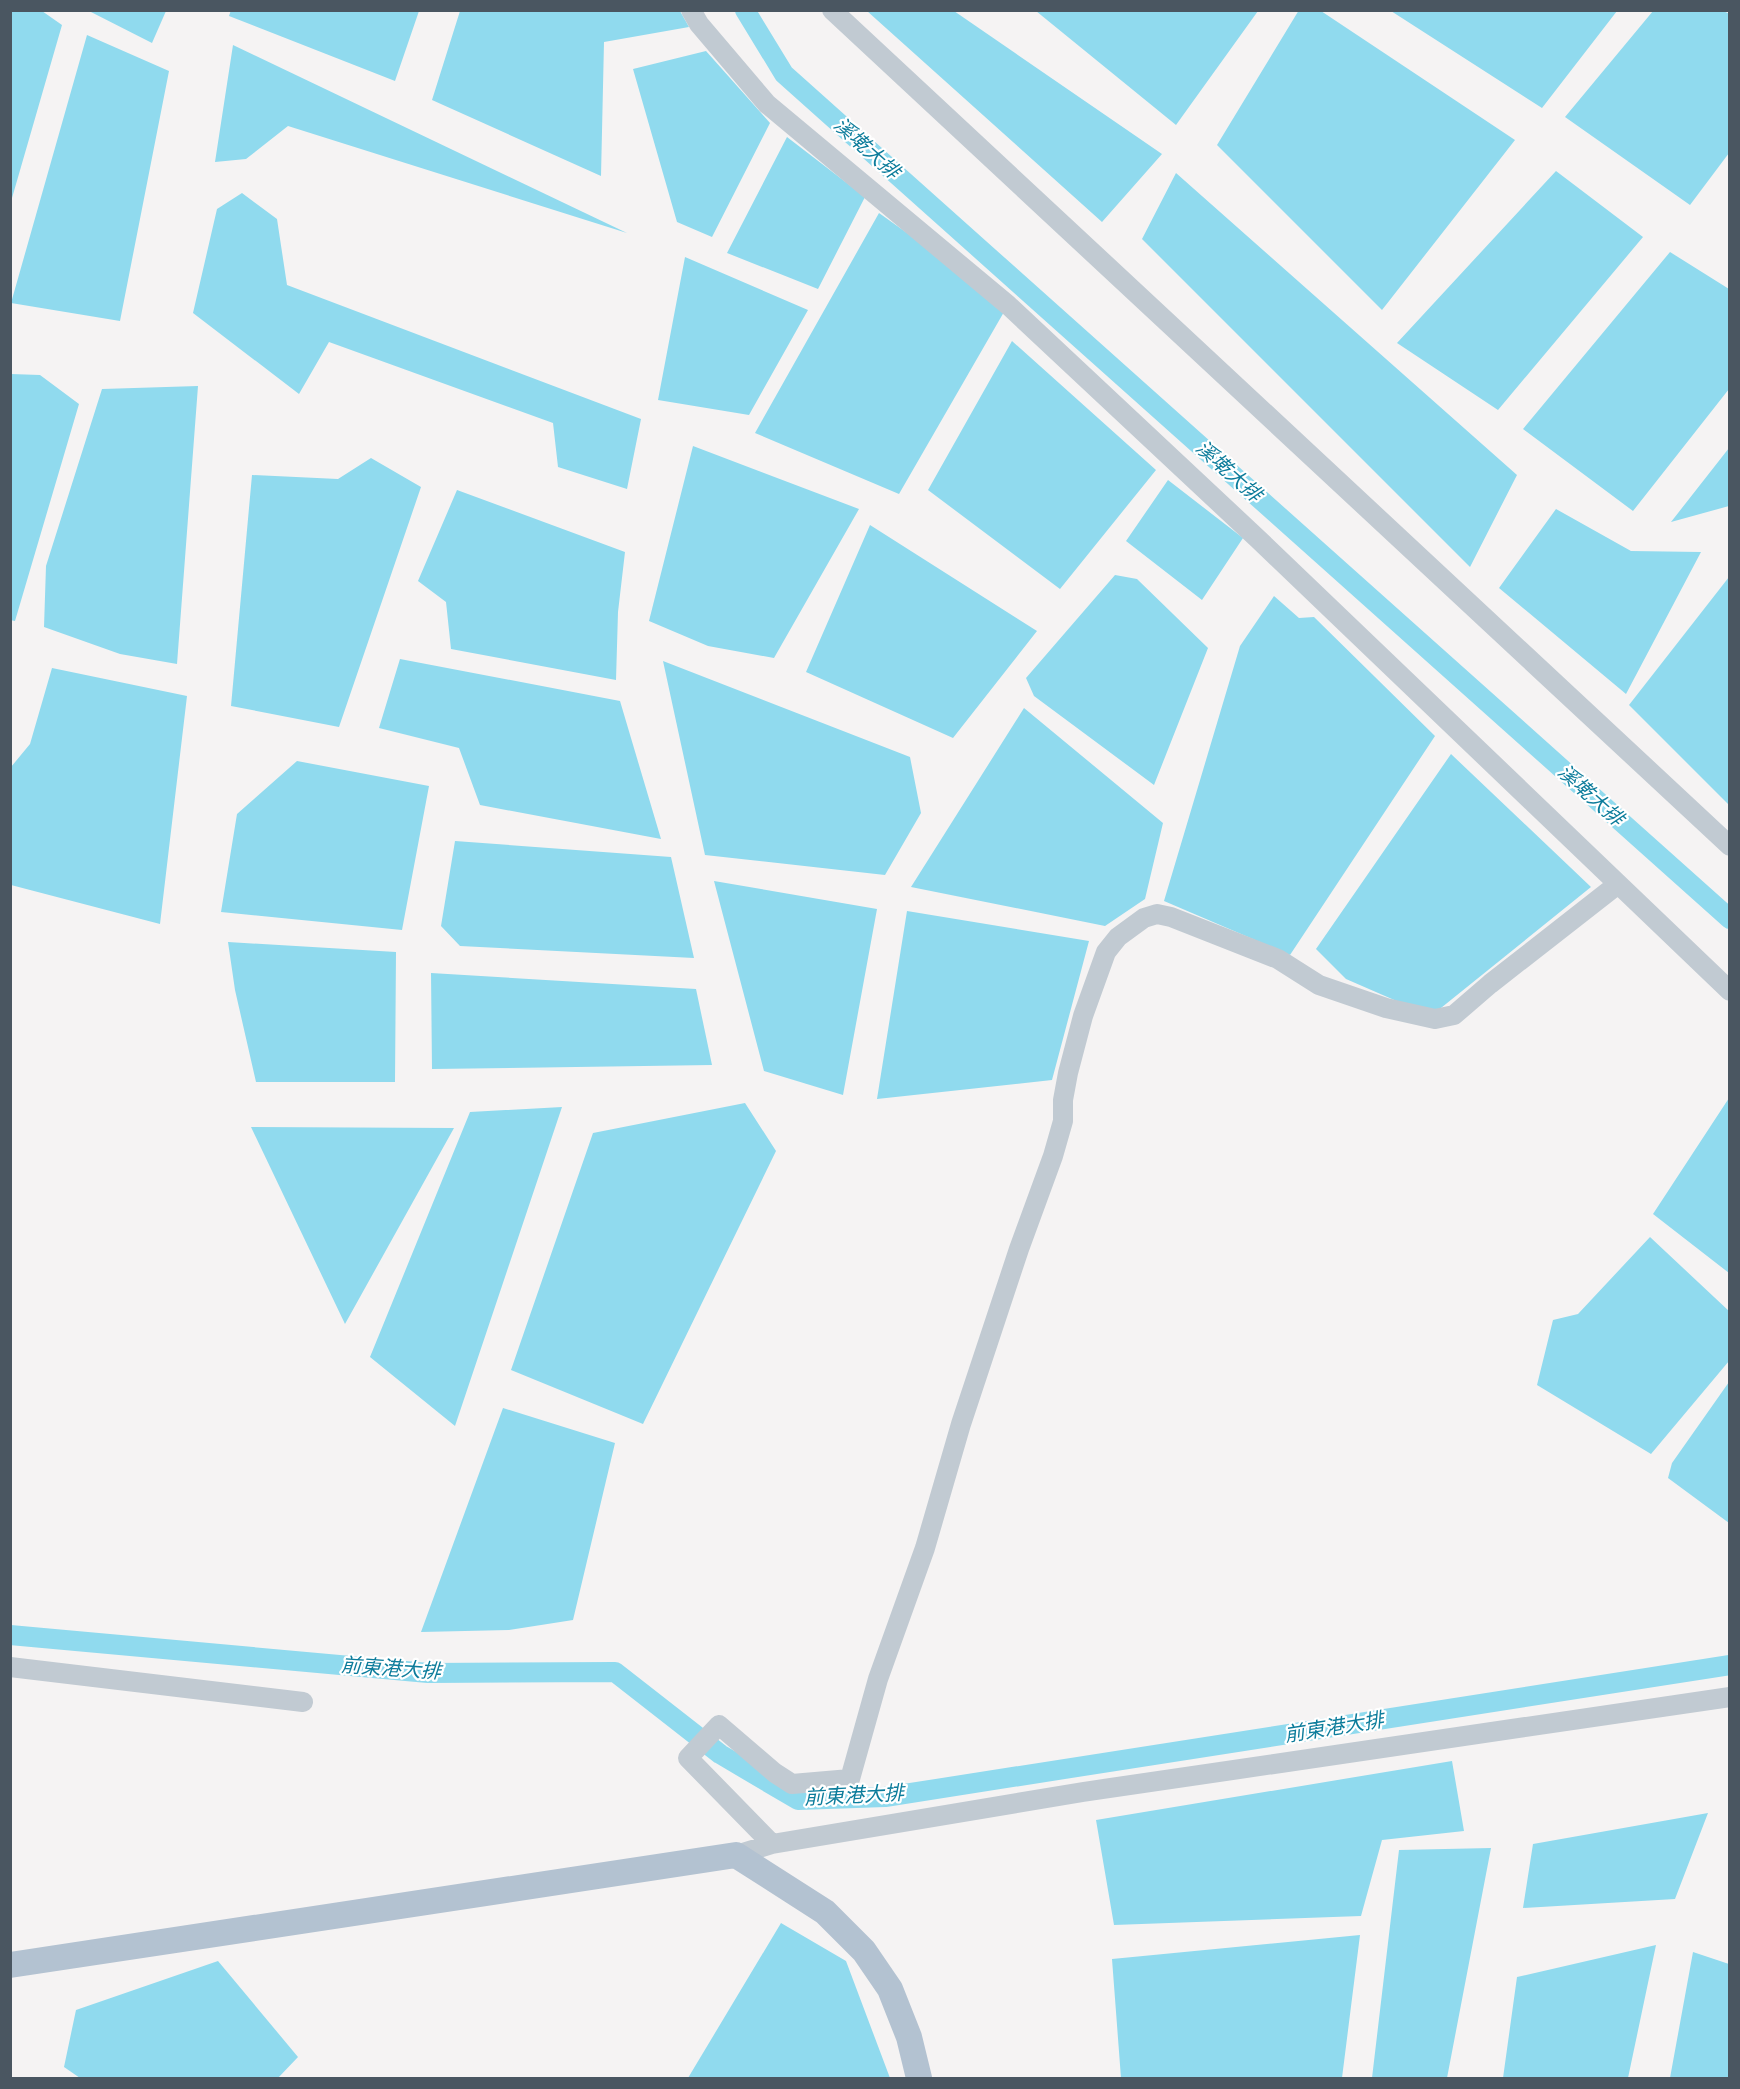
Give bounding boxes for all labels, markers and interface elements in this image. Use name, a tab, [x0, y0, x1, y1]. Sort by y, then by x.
water label: 溪墘大排	[829, 112, 907, 186]
water label: 溪墘大排	[1191, 435, 1269, 509]
water label: 溪墘大排	[1553, 759, 1631, 833]
water label: 前東港大排	[340, 1653, 445, 1684]
water label: 前東港大排	[1283, 1707, 1388, 1747]
water label: 前東港大排	[803, 1780, 908, 1810]

